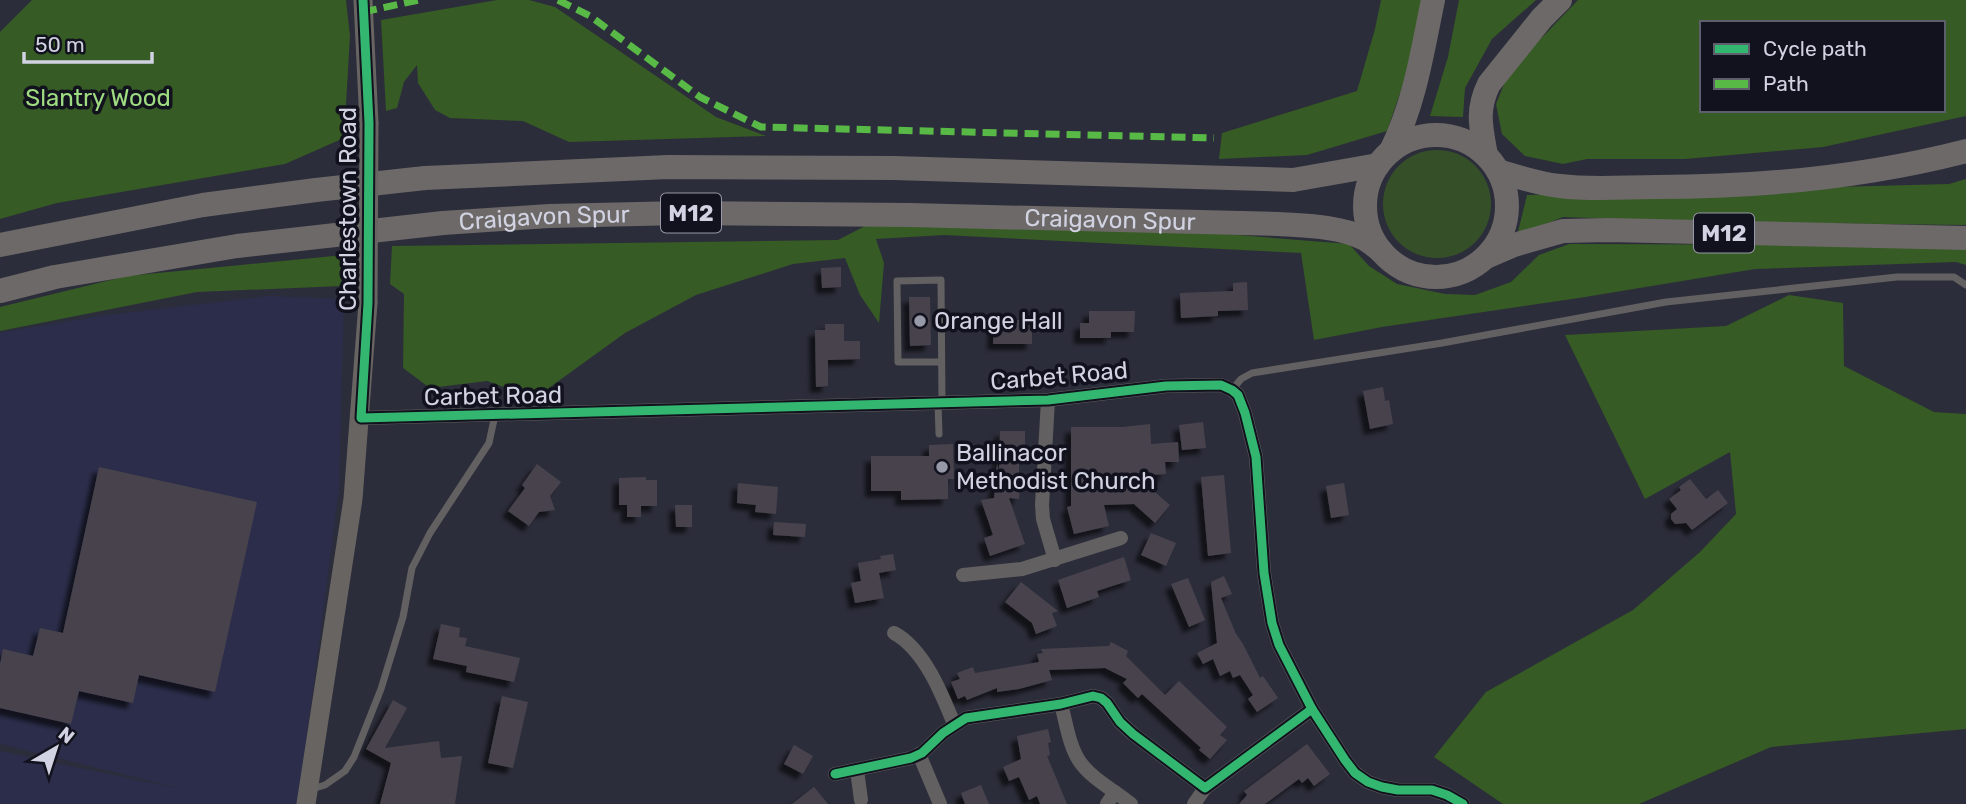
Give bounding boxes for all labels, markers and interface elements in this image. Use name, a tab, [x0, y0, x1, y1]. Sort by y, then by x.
scale bar	[24, 21, 152, 65]
legend	[1700, 21, 1945, 112]
text: 50 m	[35, 32, 85, 57]
text: Cycle path	[1763, 36, 1867, 61]
text: Path	[1763, 71, 1809, 96]
park label: Slantry Wood	[25, 84, 171, 112]
street label: Charlestown Road	[334, 107, 362, 311]
road number: M12	[661, 194, 721, 232]
street label: Craigavon Spur	[458, 200, 630, 236]
street label: Craigavon Spur	[1024, 204, 1196, 236]
road number: M12	[1694, 214, 1754, 252]
place label: Orange Hall	[934, 307, 1063, 335]
marker: Orange Hall	[912, 313, 928, 329]
street label: Carbet Road	[989, 356, 1129, 396]
street label: Carbet Road	[424, 381, 562, 411]
place label: Ballinacor Methodist Church	[956, 439, 1156, 495]
marker: Ballinacor Methodist Church	[934, 459, 950, 475]
north arrow	[21, 713, 91, 783]
text: N	[54, 722, 79, 748]

